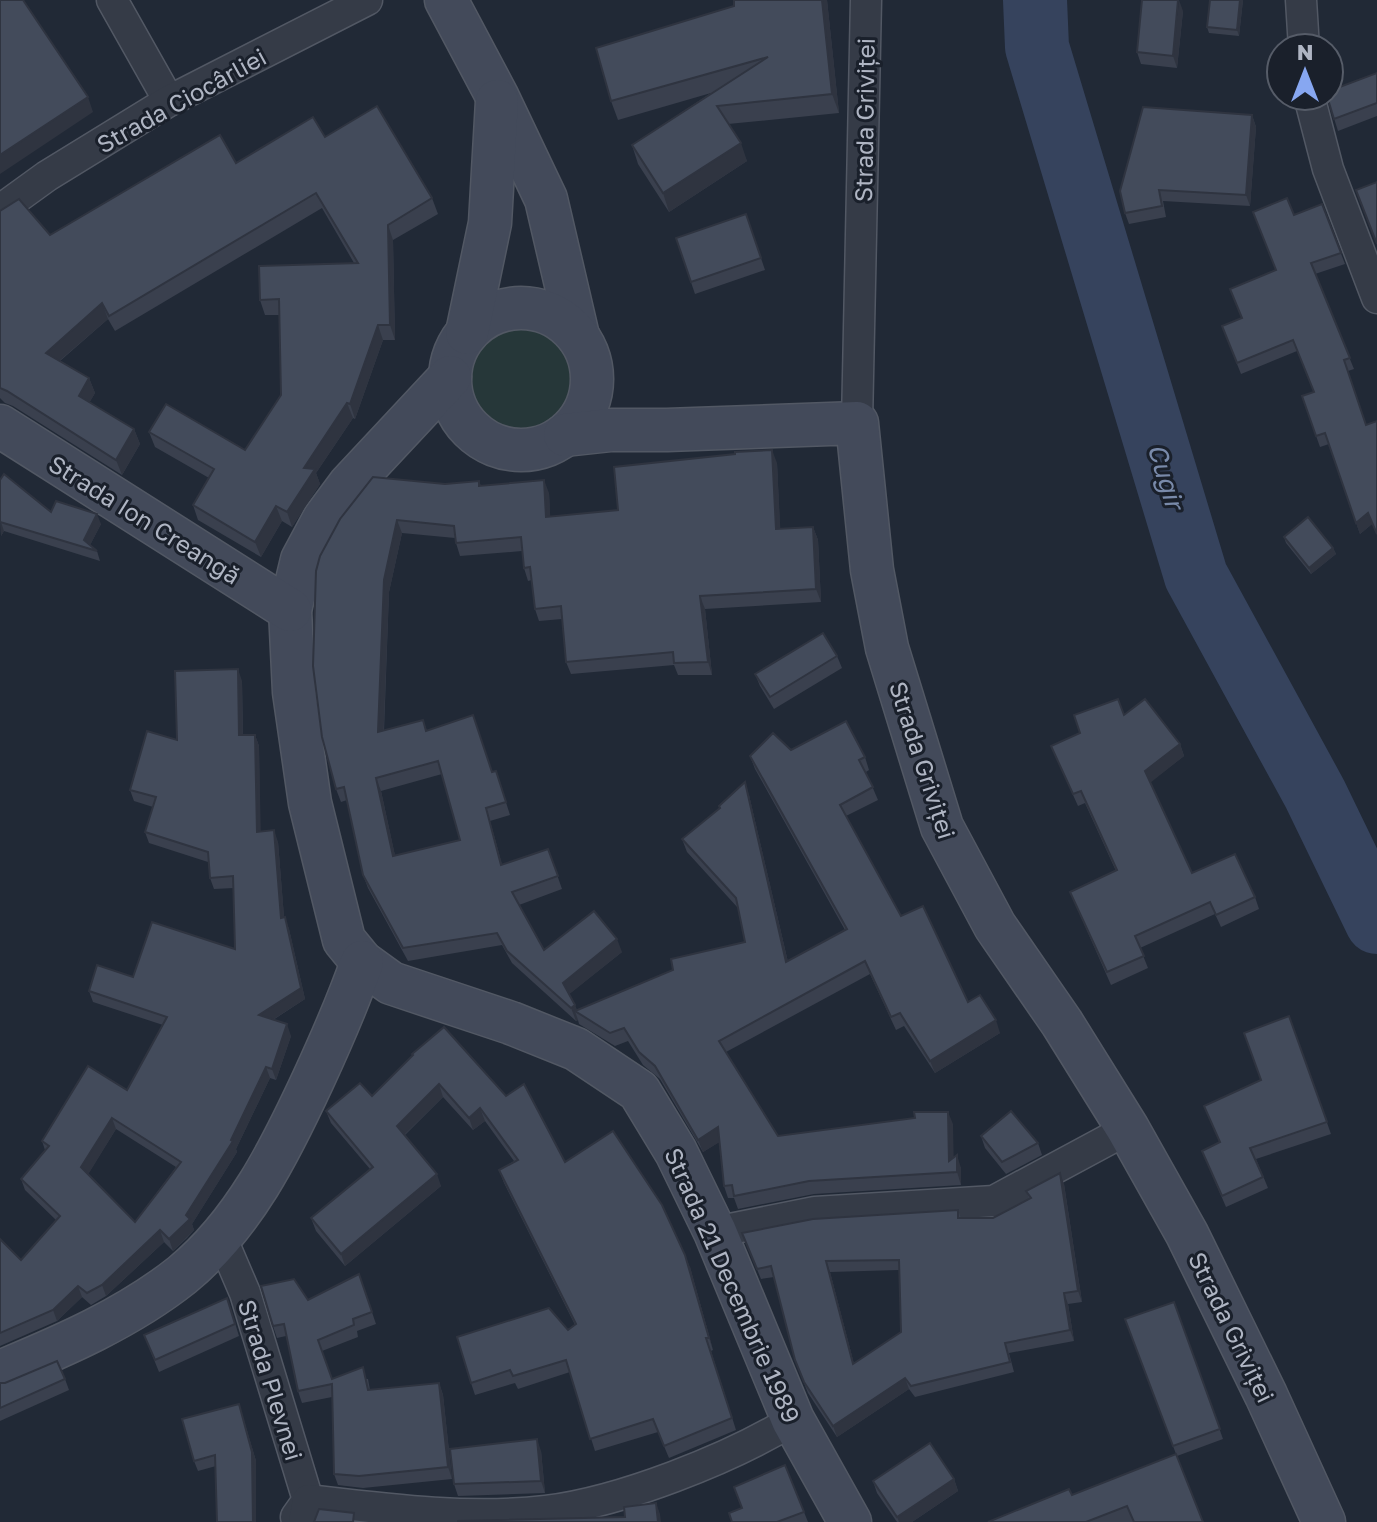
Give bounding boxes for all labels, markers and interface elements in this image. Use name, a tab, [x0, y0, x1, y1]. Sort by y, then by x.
north arrow	[1265, 32, 1345, 112]
street label: Strada Griviței	[848, 38, 881, 202]
text: N	[1297, 38, 1313, 65]
street label: Strada Ciocârliei	[91, 41, 271, 159]
water label: Cugir	[1141, 440, 1192, 516]
street label: Strada Ion Creangă	[44, 448, 246, 590]
street label: Strada Griviței	[883, 678, 962, 843]
street label: Strada 21 Decembrie 1989	[659, 1143, 807, 1427]
street label: Strada Griviței	[1182, 1247, 1281, 1408]
street label: Strada Plevnei	[233, 1296, 309, 1464]

